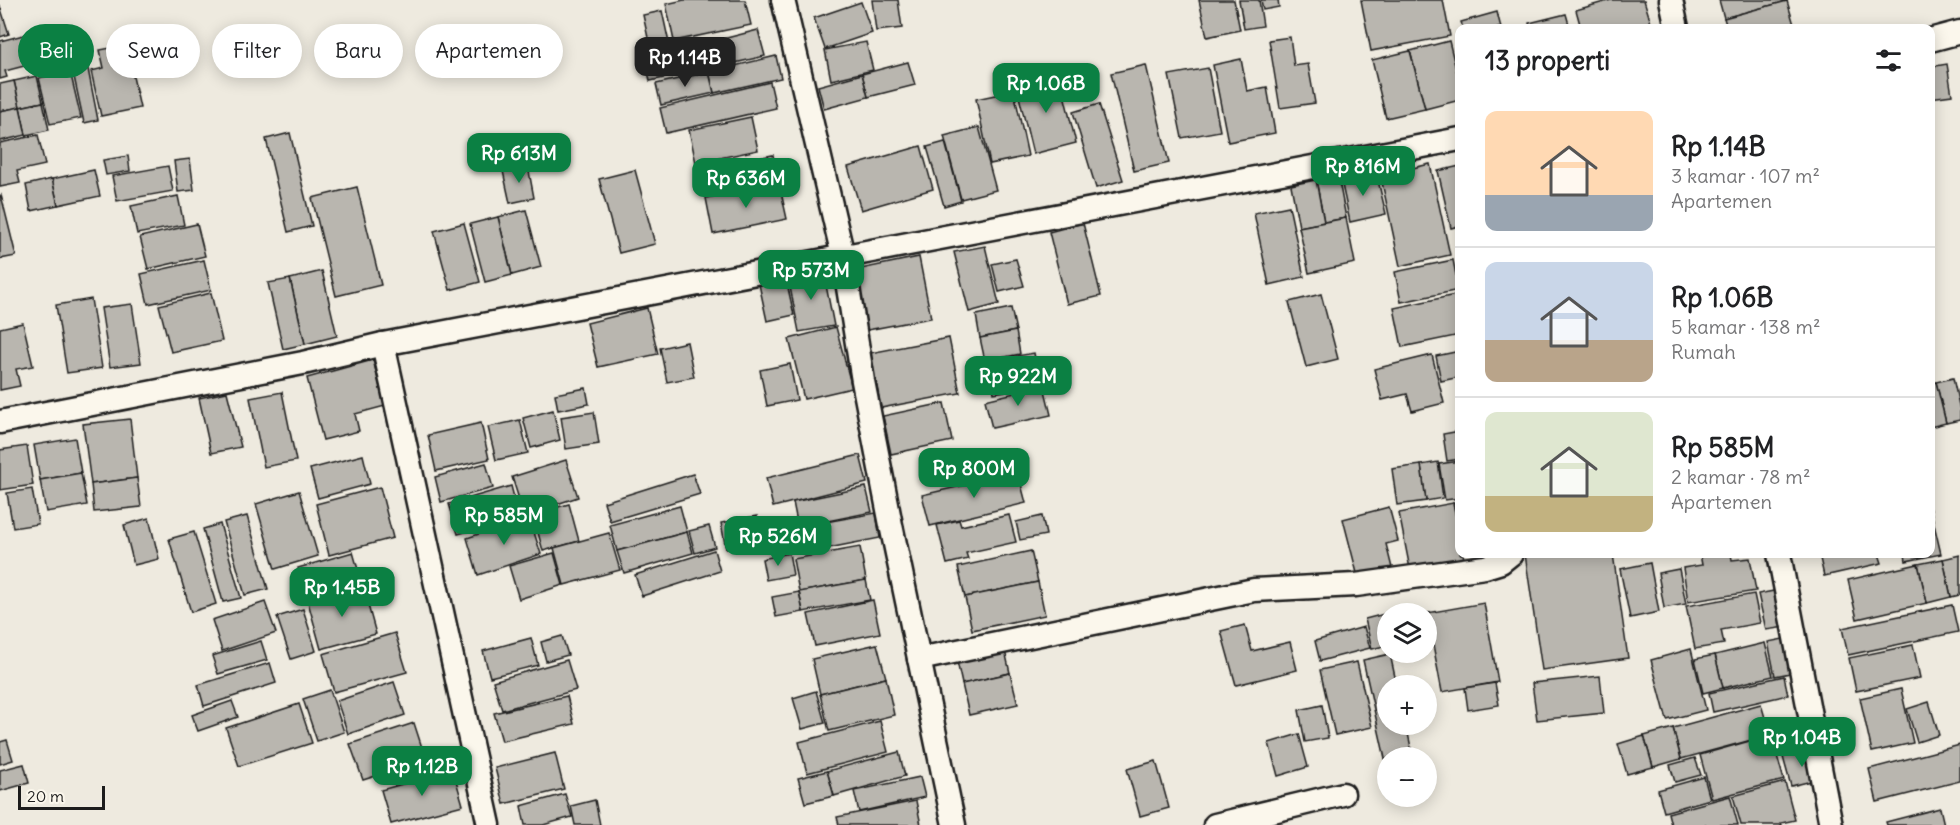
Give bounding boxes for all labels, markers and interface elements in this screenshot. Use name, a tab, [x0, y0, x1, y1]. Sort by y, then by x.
chip: Beli	[18, 24, 94, 78]
chip: Sewa	[106, 24, 200, 78]
chip: Filter	[212, 24, 302, 78]
chip: Baru	[314, 24, 403, 78]
chip: Apartemen	[415, 24, 563, 78]
pin: Rp 1.14B	[623, 37, 747, 88]
text: Rp 1.14B	[649, 44, 721, 69]
text: 13 properti	[1485, 44, 1610, 77]
icon: filters	[1872, 44, 1905, 77]
pin: Rp 1.06B	[984, 63, 1108, 114]
text: Rp 1.06B	[1007, 70, 1085, 95]
text: Rp 1.14B	[1671, 130, 1766, 163]
pin: Rp 613M	[464, 133, 574, 184]
icon: home	[1533, 135, 1605, 207]
text: Rp 613M	[481, 140, 557, 165]
pin: Rp 816M	[1308, 146, 1418, 197]
text: Rp 816M	[1325, 153, 1401, 178]
pin: Rp 636M	[691, 158, 801, 209]
text: 3 kamar · 107 m²	[1671, 163, 1820, 188]
text: Rp 636M	[706, 165, 786, 190]
text: Apartemen	[1671, 188, 1772, 213]
pin: Rp 573M	[756, 250, 866, 301]
text: Rp 573M	[772, 257, 850, 282]
text: Rp 1.06B	[1671, 281, 1773, 314]
icon: home	[1533, 286, 1605, 358]
text: 5 kamar · 138 m²	[1671, 314, 1820, 339]
text: Rumah	[1671, 339, 1736, 364]
pin: Rp 922M	[963, 356, 1073, 407]
text: Rp 922M	[979, 363, 1057, 388]
text: Rp 585M	[1671, 431, 1775, 464]
icon: home	[1533, 436, 1605, 508]
pin: Rp 800M	[919, 448, 1029, 499]
text: Rp 800M	[933, 455, 1015, 480]
text: 2 kamar · 78 m²	[1671, 464, 1810, 489]
text: Apartemen	[1671, 489, 1772, 514]
pin: Rp 585M	[449, 495, 559, 546]
text: Rp 585M	[464, 502, 544, 527]
pin: Rp 526M	[723, 516, 833, 567]
text: Rp 526M	[738, 523, 818, 548]
pin: Rp 1.45B	[280, 567, 404, 618]
text: Rp 1.45B	[304, 574, 380, 599]
map controls	[1377, 603, 1437, 807]
button: layers	[1377, 603, 1437, 663]
button: +	[1377, 675, 1437, 735]
pin: Rp 1.04B	[1740, 717, 1864, 768]
text: Rp 1.04B	[1763, 724, 1841, 749]
pin: Rp 1.12B	[360, 746, 484, 797]
button: −	[1377, 747, 1437, 807]
text: Rp 1.12B	[386, 753, 458, 778]
scale bar	[18, 783, 105, 810]
text: 20 m	[27, 786, 64, 806]

